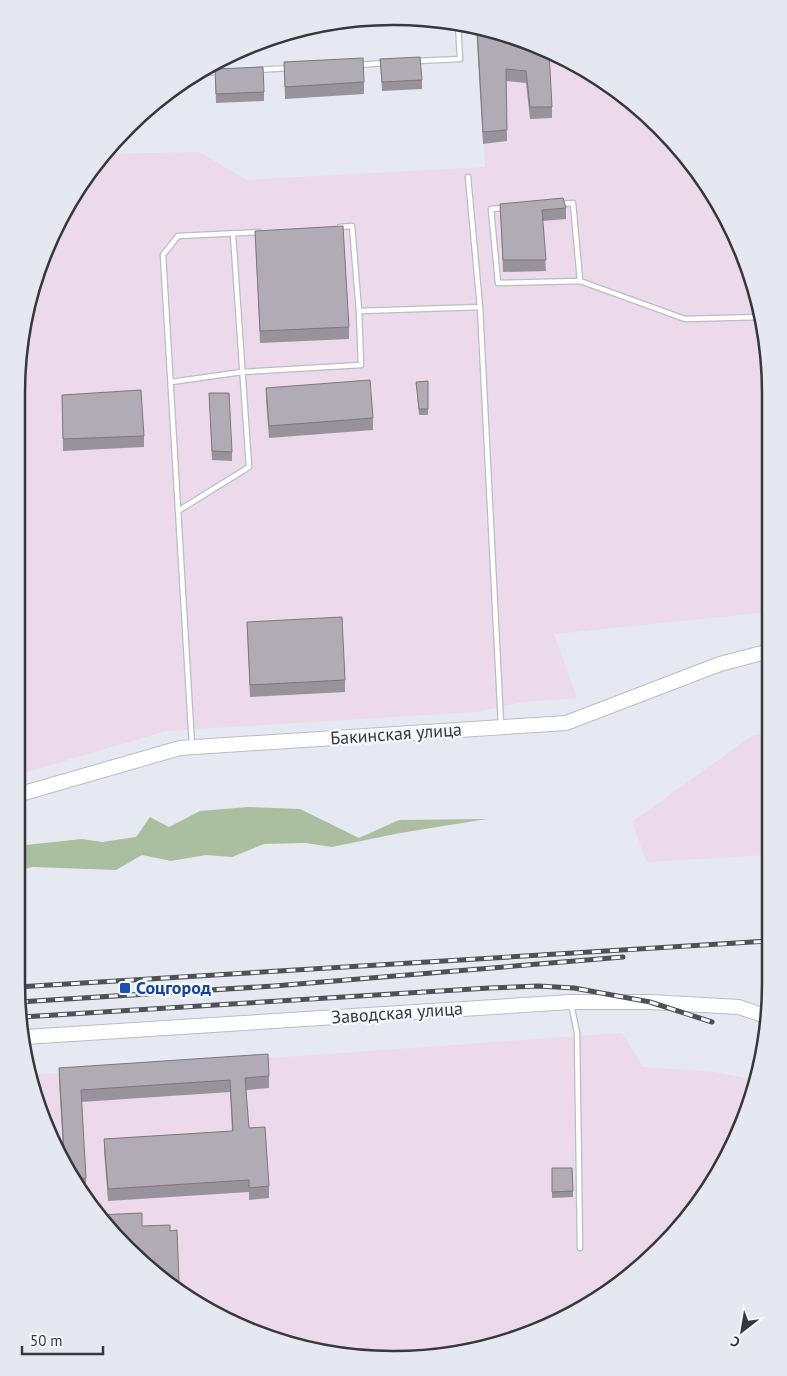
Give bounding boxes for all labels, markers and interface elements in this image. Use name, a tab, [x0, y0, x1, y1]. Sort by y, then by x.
street label: Бакинская улица	[329, 717, 463, 750]
place label: Соцгород	[136, 976, 211, 999]
marker: Соцгород	[118, 981, 132, 995]
street label: Заводская улица	[330, 996, 463, 1029]
north arrow	[717, 1306, 767, 1356]
scale bar	[22, 1324, 104, 1356]
text: 50 m	[30, 1331, 63, 1350]
text: С	[727, 1332, 743, 1352]

